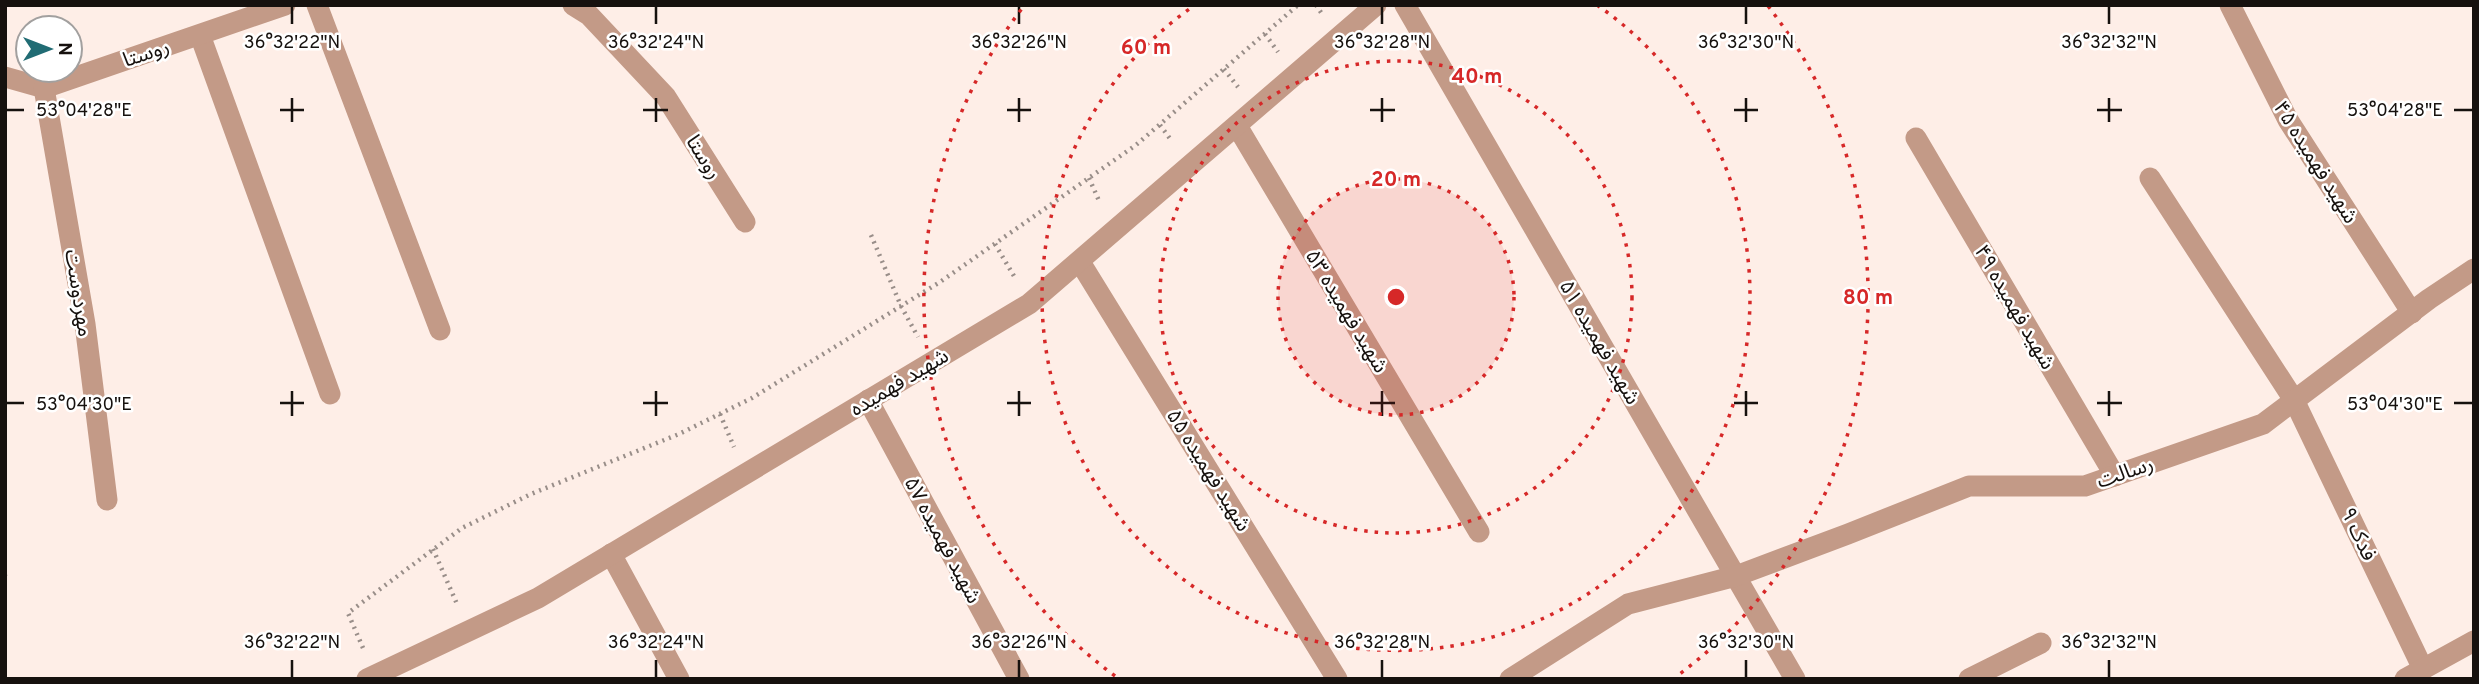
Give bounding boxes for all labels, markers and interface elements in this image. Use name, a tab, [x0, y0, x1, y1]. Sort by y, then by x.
north arrow	[14, 14, 84, 84]
text: 36°32'22"N	[244, 32, 340, 55]
text: 36°32'24"N	[608, 32, 704, 55]
text: 36°32'26"N	[971, 32, 1067, 55]
text: 36°32'28"N	[1334, 32, 1430, 55]
text: 36°32'30"N	[1698, 32, 1794, 55]
text: 36°32'32"N	[2061, 32, 2157, 55]
street label: روستا	[120, 34, 173, 75]
text: 60 m	[1121, 35, 1171, 62]
text: N	[52, 42, 76, 56]
text: 40 m	[1452, 64, 1502, 91]
street label: شهید فهمیده ۴۵	[2266, 96, 2363, 229]
text: 53°04'28"E	[36, 100, 132, 123]
text: 53°04'28"E	[2347, 100, 2443, 123]
street label: روستا	[679, 130, 727, 185]
text: 20 m	[1371, 167, 1421, 194]
street label: شهید فهمیده ۴۹	[1967, 241, 2060, 375]
street label: شهید فهمیده ۵۳	[1298, 245, 1393, 379]
street label: مهردوست	[57, 248, 98, 339]
street label: شهید فهمیده ۵۱	[1552, 276, 1645, 410]
centre of rings	[1384, 285, 1408, 309]
text: 80 m	[1843, 285, 1893, 312]
street label: شهید فهمیده	[845, 343, 954, 423]
text: 53°04'30"E	[36, 394, 132, 417]
text: 53°04'30"E	[2347, 394, 2443, 417]
street label: شهید فهمیده ۵۵	[1159, 404, 1256, 537]
street label: رسالت	[2094, 451, 2157, 496]
street label: شهید فهمیده ۵۷	[897, 473, 986, 609]
street label: فدک ۹	[2334, 504, 2382, 566]
text: 36°32'22"N	[244, 632, 340, 655]
text: 36°32'24"N	[608, 632, 704, 655]
text: 36°32'26"N	[971, 632, 1067, 655]
text: 36°32'28"N	[1334, 632, 1430, 655]
text: 36°32'30"N	[1698, 632, 1794, 655]
text: 36°32'32"N	[2061, 632, 2157, 655]

